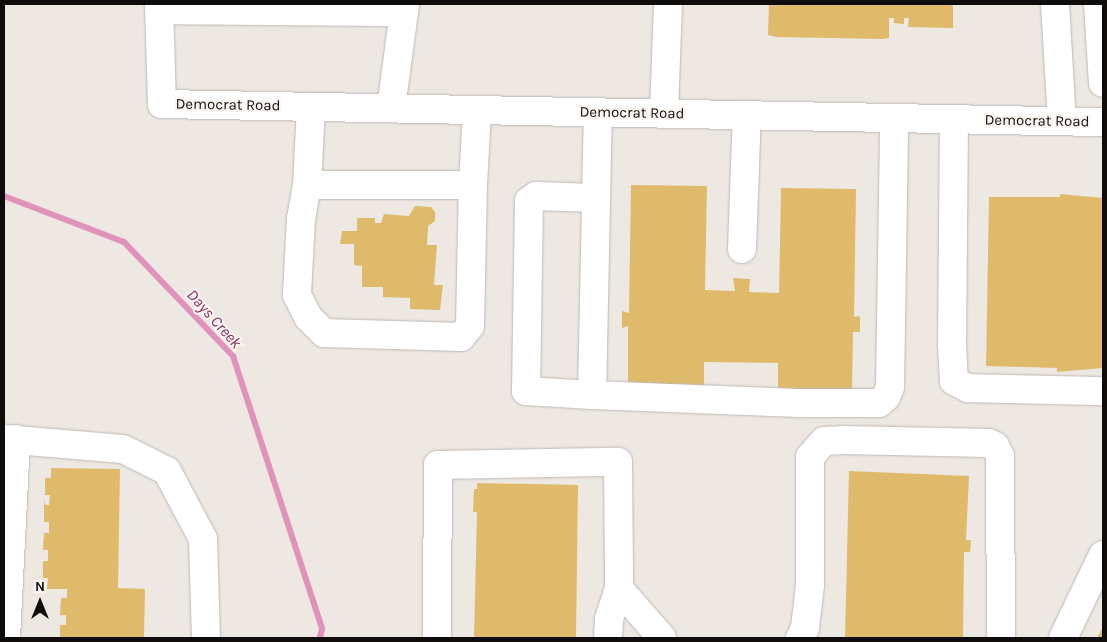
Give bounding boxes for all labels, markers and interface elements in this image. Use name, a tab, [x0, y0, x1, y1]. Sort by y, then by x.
street label: Democrat Road	[175, 95, 281, 115]
street label: Democrat Road	[579, 103, 685, 123]
street label: Democrat Road	[984, 111, 1090, 131]
water label: Days Creek	[183, 286, 245, 352]
north arrow	[15, 577, 65, 627]
text: N	[35, 578, 45, 595]

